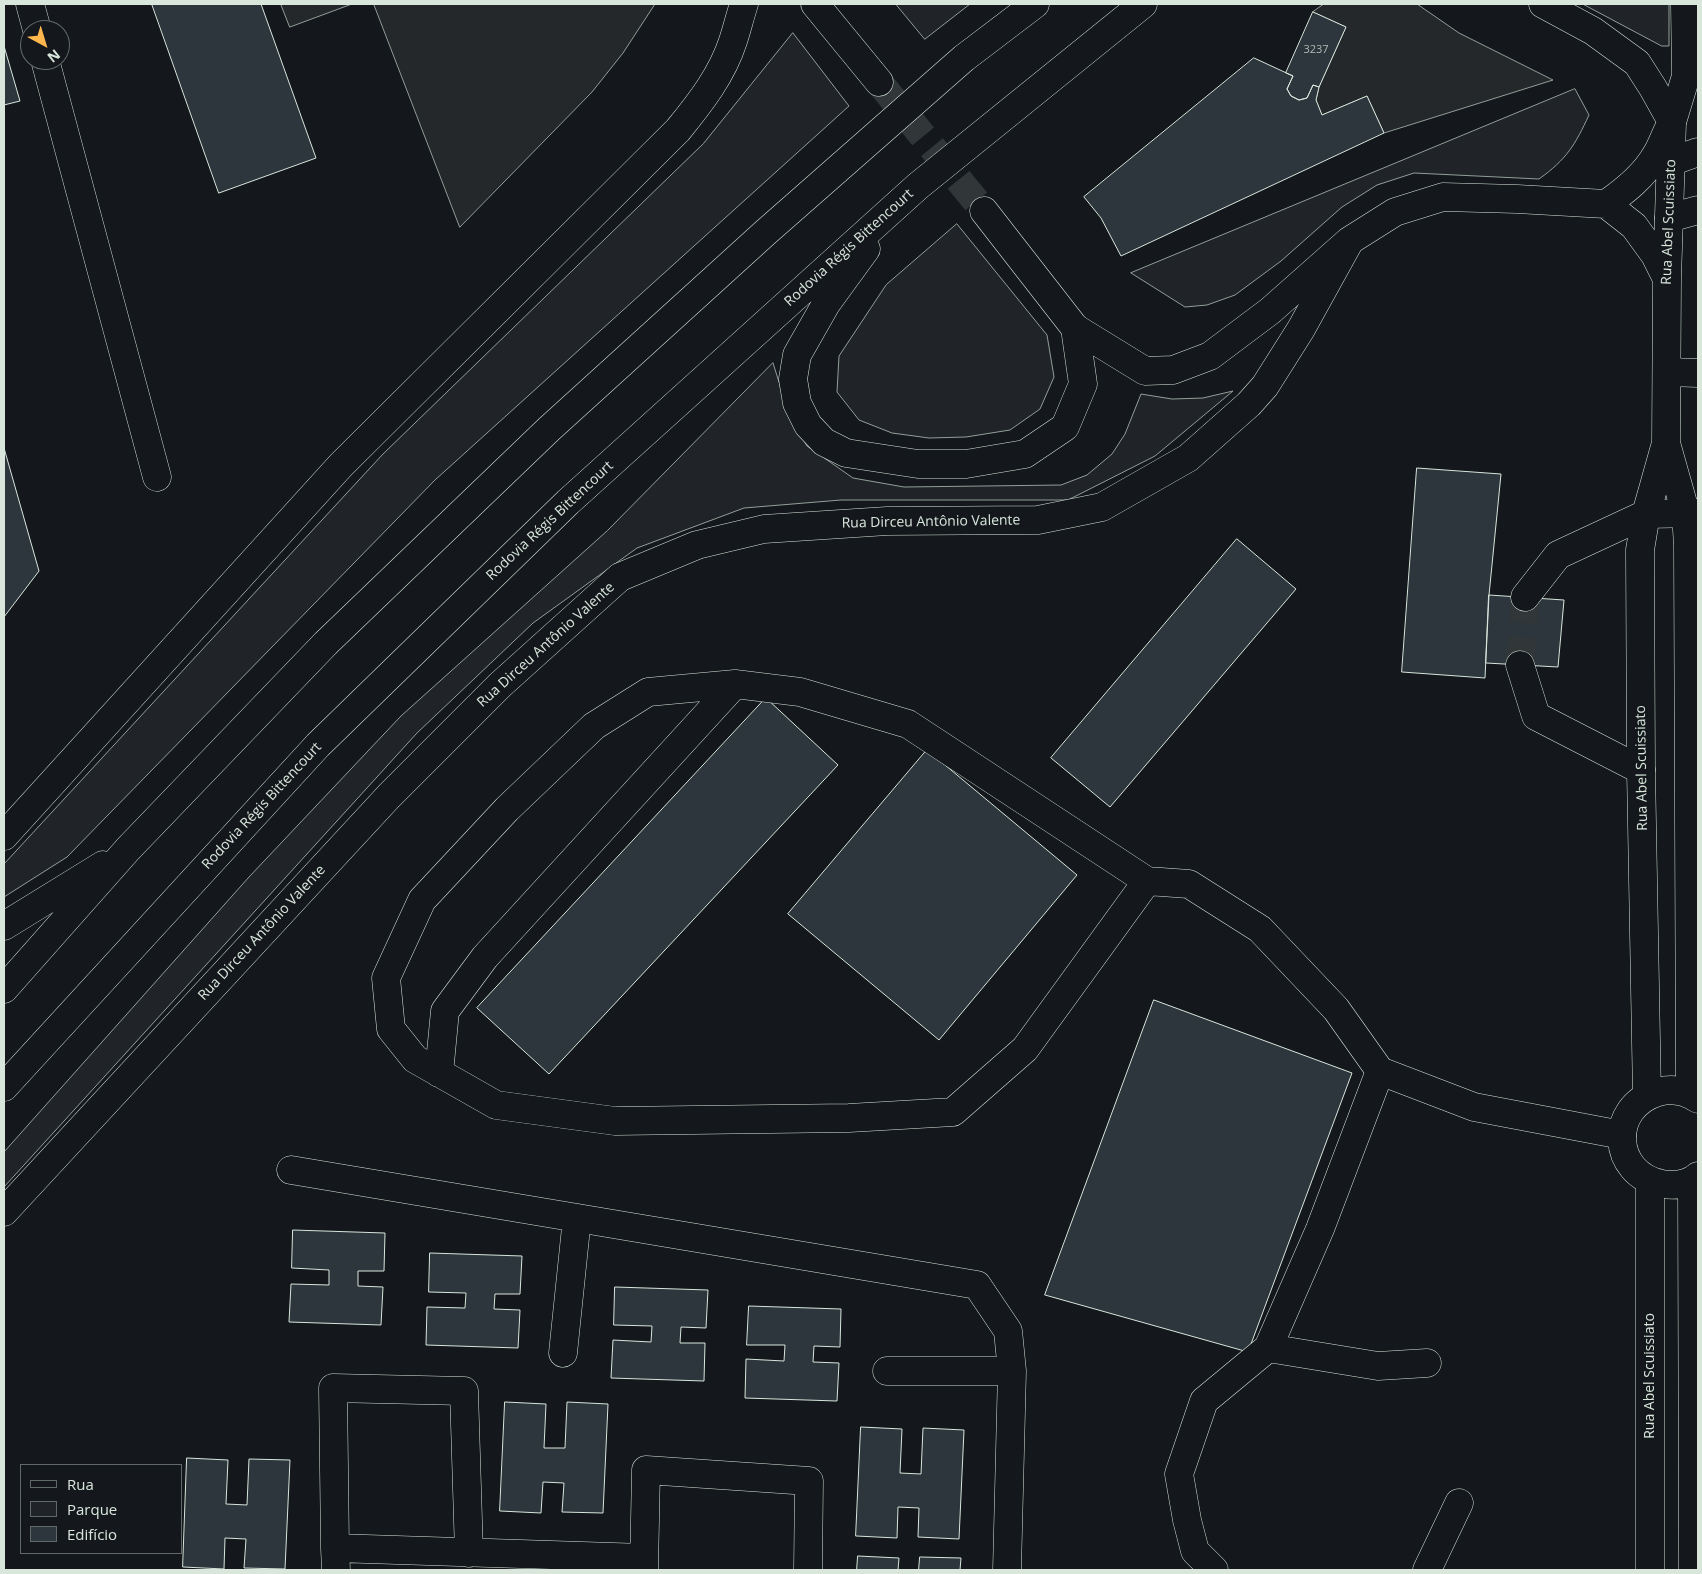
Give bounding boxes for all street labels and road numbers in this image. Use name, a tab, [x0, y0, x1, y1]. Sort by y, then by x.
street label: Rua Abel Scuissiato	[1658, 159, 1680, 285]
street label: Rodovia Régis Bittencourt	[781, 186, 917, 310]
street label: Rodovia Régis Bittencourt	[483, 458, 617, 584]
street label: Rua Dirceu Antônio Valente	[841, 512, 1021, 532]
street label: Rua Dirceu Antônio Valente	[474, 579, 618, 711]
street label: Rua Abel Scuissiato	[1633, 705, 1651, 831]
street label: Rodovia Régis Bittencourt	[199, 739, 325, 873]
street label: Rua Dirceu Antônio Valente	[195, 862, 329, 1004]
street label: Rua Abel Scuissiato	[1642, 1313, 1658, 1439]

